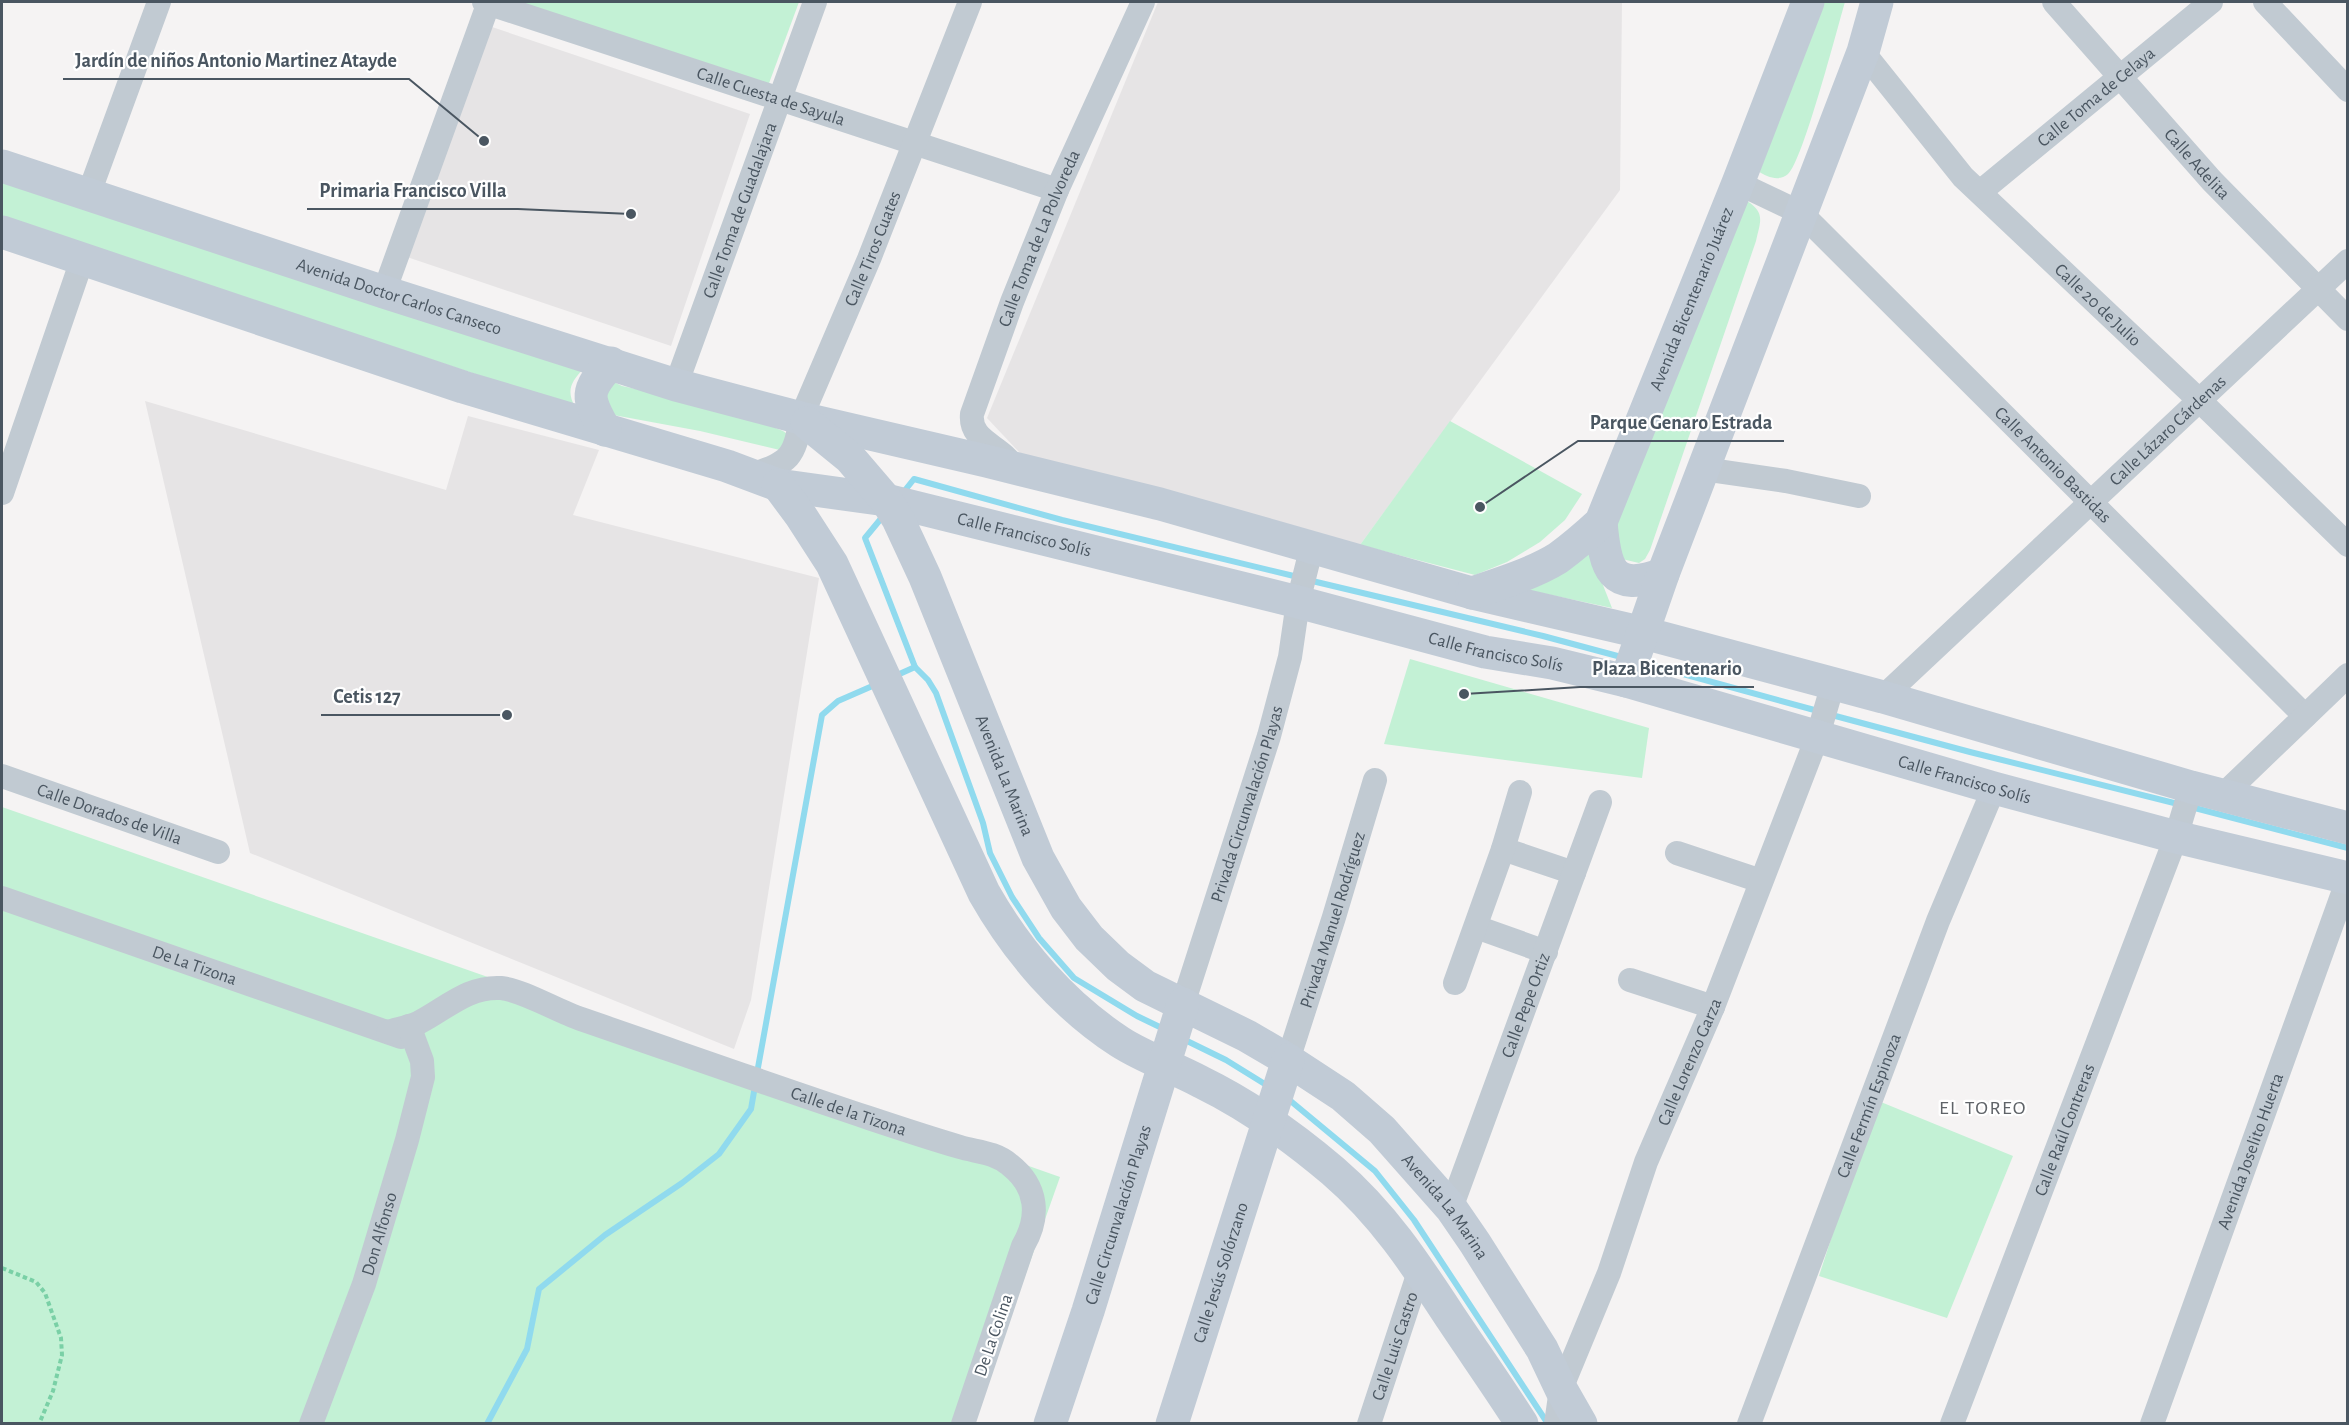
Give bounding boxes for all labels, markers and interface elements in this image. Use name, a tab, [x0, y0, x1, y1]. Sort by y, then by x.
callout: Jardín de niños Antonio Martinez Atayde	[63, 41, 409, 79]
street label: Calle Toma de Celaya	[2034, 44, 2159, 151]
text: Jardín de niños Antonio Martinez Atayde	[75, 51, 397, 71]
street label: Calle Cuesta de Sayula	[694, 64, 847, 130]
street label: Calle Toma de Guadalajara	[700, 120, 781, 301]
street label: Calle Adelita	[2160, 125, 2233, 203]
street label: Calle Toma de La Polvoreda	[996, 148, 1084, 329]
callout: Primaria Francisco Villa	[307, 171, 518, 209]
text: Primaria Francisco Villa	[319, 181, 507, 201]
street label: Calle Tiros Cuates	[842, 189, 905, 309]
street label: Avenida Bicentenario Juárez	[1647, 205, 1737, 393]
street label: Avenida Doctor Carlos Canseco	[294, 256, 504, 339]
street label: Calle 20 de Julio	[2051, 261, 2144, 350]
street label: Calle Lázaro Cárdenas	[2107, 372, 2230, 490]
callout: Parque Genaro Estrada	[1578, 403, 1784, 441]
street label: Calle Antonio Bastidas	[1991, 404, 2114, 527]
text: Parque Genaro Estrada	[1590, 413, 1773, 433]
street label: Calle Francisco Solís	[955, 510, 1093, 560]
street label: Calle Francisco Solís	[1426, 629, 1565, 675]
callout: Plaza Bicentenario	[1580, 649, 1754, 687]
text: Plaza Bicentenario	[1592, 659, 1742, 679]
callout: Cetis 127	[321, 677, 412, 715]
text: Cetis 127	[333, 687, 401, 707]
street label: Privada Circunvalación Playas	[1208, 704, 1287, 905]
street label: Avenida La Marina	[971, 713, 1036, 839]
street label: Calle Francisco Solís	[1896, 753, 2033, 808]
street label: Calle Dorados de Villa	[34, 781, 184, 849]
street label: Privada Manuel Rodríguez	[1297, 830, 1369, 1010]
street label: De La Tizona	[150, 943, 239, 989]
street label: Calle Pepe Ortiz	[1499, 951, 1554, 1060]
street label: Calle Lorenzo Garza	[1655, 996, 1725, 1129]
street label: Calle Fermín Espinoza	[1834, 1031, 1905, 1181]
street label: Calle Raúl Contreras	[2032, 1061, 2099, 1199]
street label: Avenida Joselito Huerta	[2215, 1071, 2287, 1232]
street label: Calle de la Tizona	[788, 1084, 908, 1140]
district label: EL TOREO	[1939, 1098, 2027, 1118]
street label: Calle Circunvalación Playas	[1082, 1123, 1155, 1307]
street label: Avenida La Marina	[1398, 1151, 1491, 1263]
street label: Don Alfonso	[359, 1190, 401, 1278]
street label: Calle Jesús Solórzano	[1190, 1200, 1252, 1345]
street label: Calle Luis Castro	[1369, 1290, 1422, 1403]
street label: De La Colina	[971, 1292, 1016, 1379]

